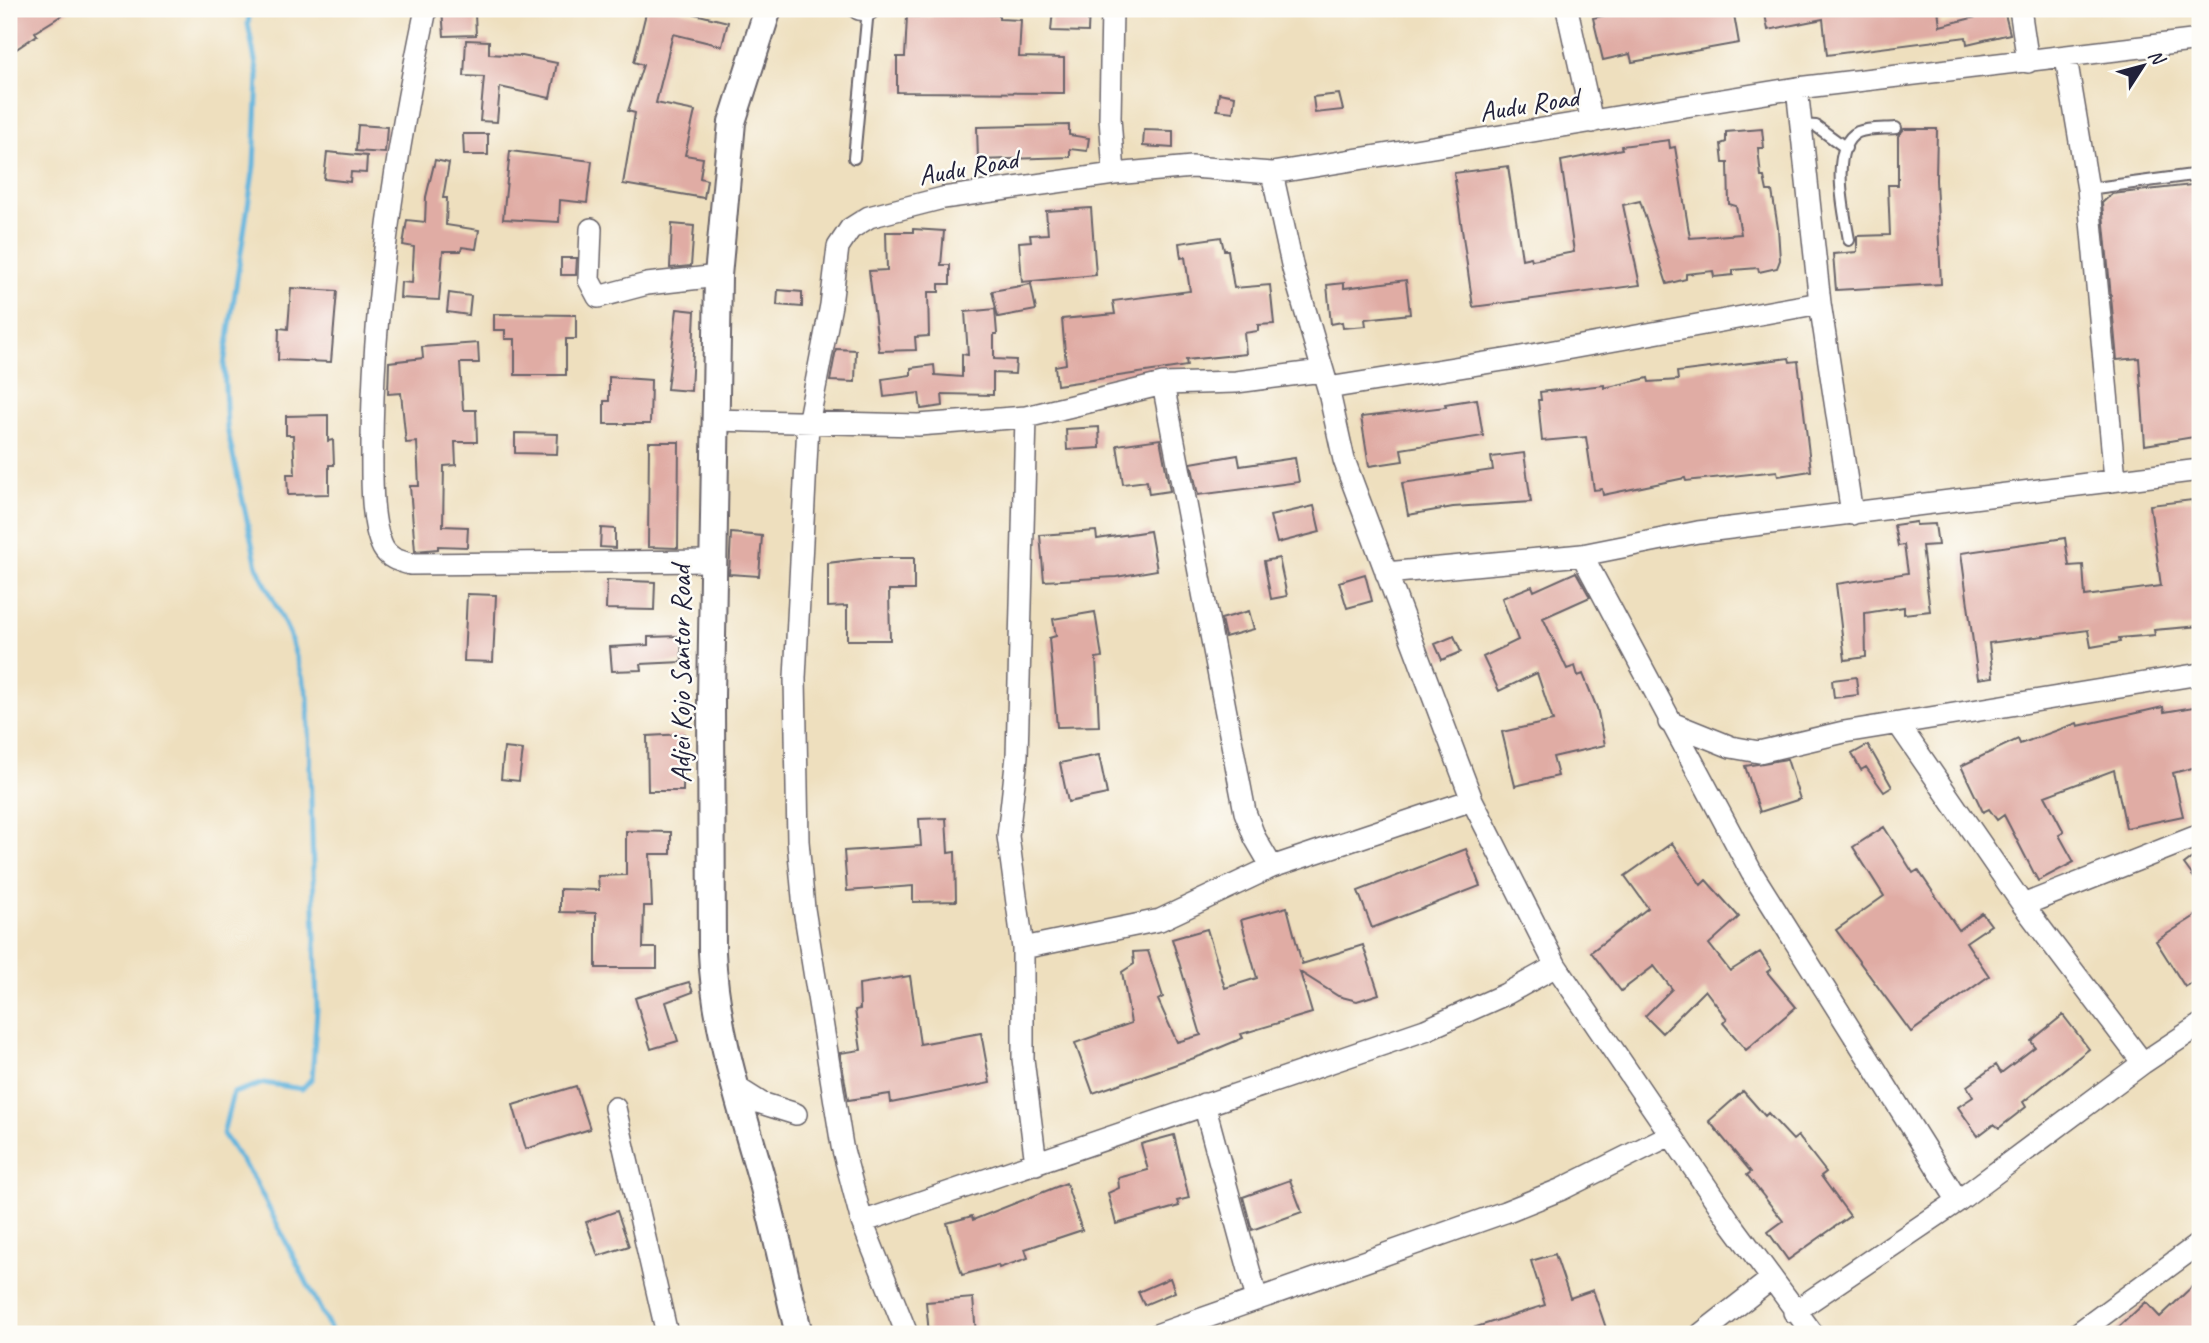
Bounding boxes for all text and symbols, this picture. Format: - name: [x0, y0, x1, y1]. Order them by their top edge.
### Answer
- north arrow: [2108, 32, 2178, 102]
- text: N: [2143, 45, 2171, 71]
- street label: Audu Road: [1477, 78, 1585, 129]
- street label: Audu Road: [916, 140, 1024, 193]
- street label: Adjei Kojo Santor Road: [663, 561, 698, 783]

